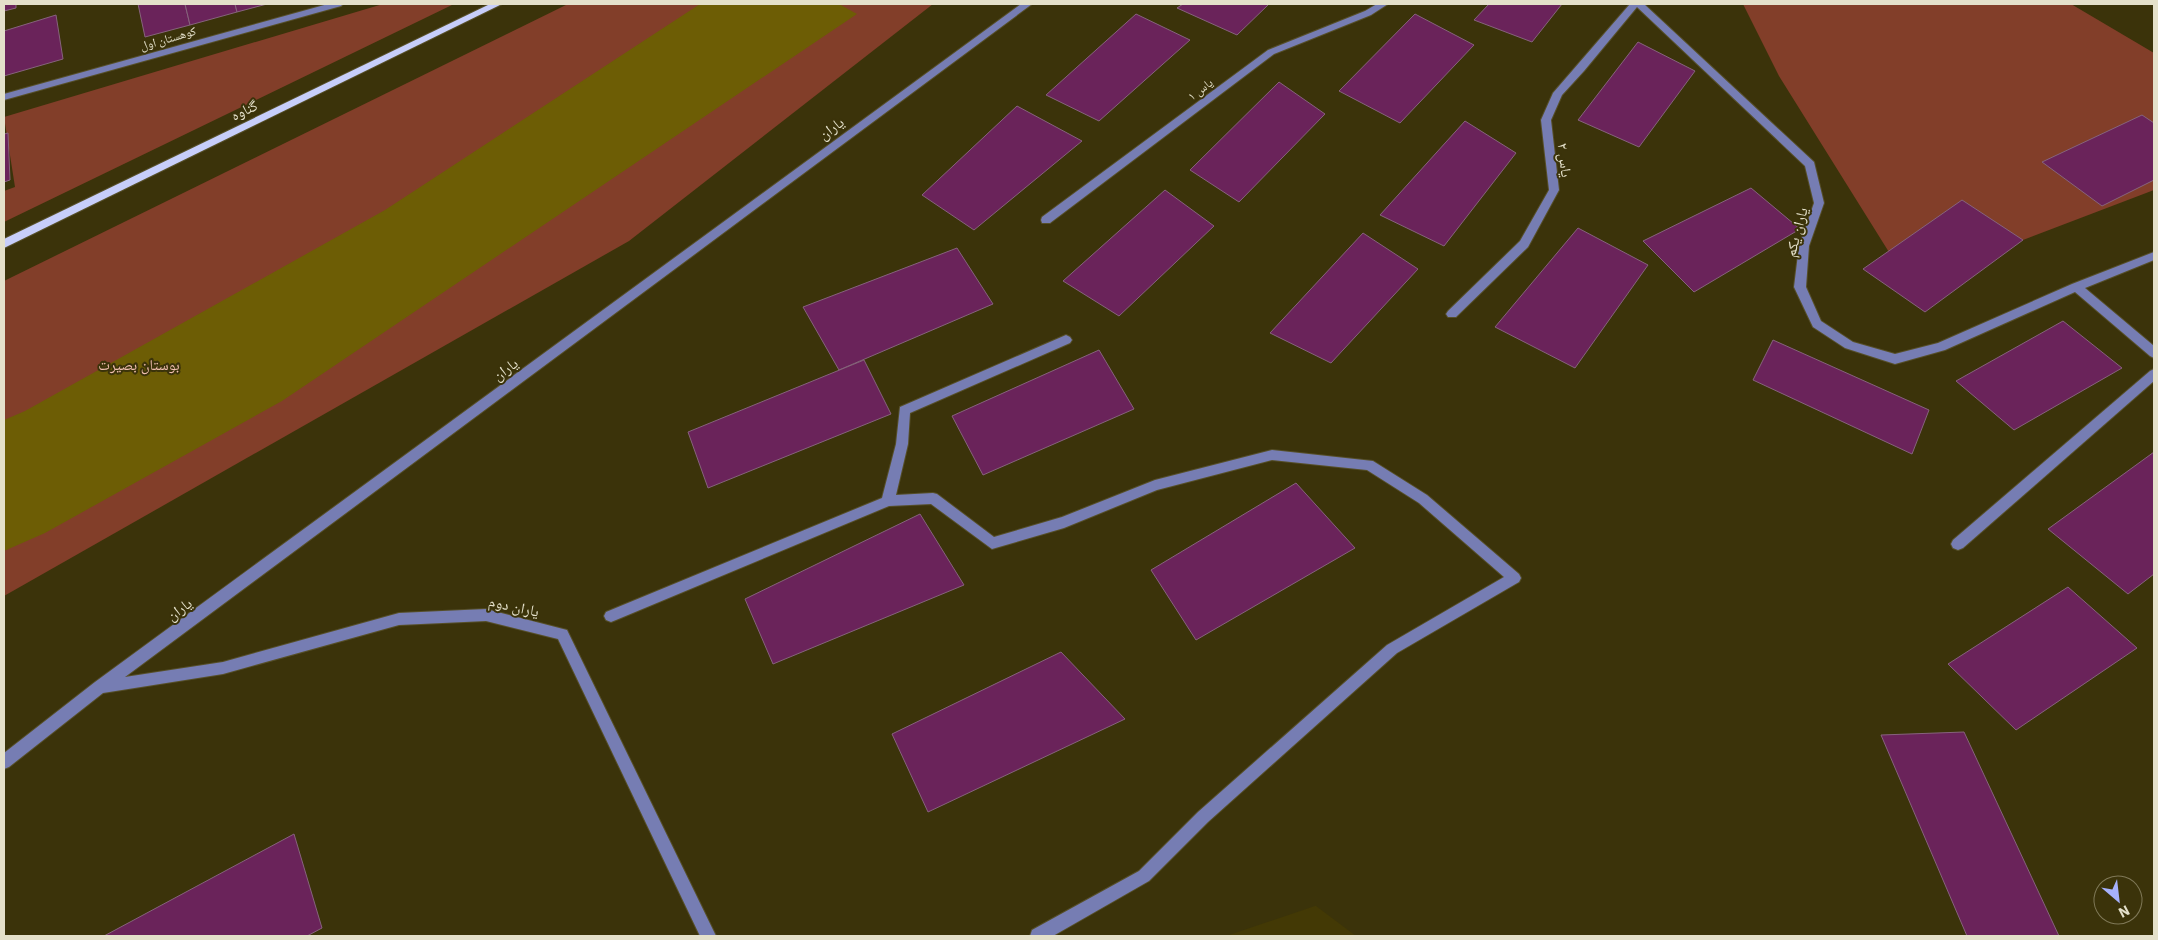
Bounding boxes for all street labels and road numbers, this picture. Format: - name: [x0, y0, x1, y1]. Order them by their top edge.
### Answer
- street label: کوهستان اول: [138, 23, 198, 53]
- street label: یاس ۱: [1184, 75, 1216, 103]
- street label: گناوه: [227, 95, 261, 125]
- street label: یاران: [814, 112, 848, 144]
- street label: یاس ۲: [1552, 142, 1577, 179]
- street label: یاران یکم: [1780, 205, 1813, 259]
- street label: یاران: [488, 353, 522, 385]
- street label: یاران دوم: [487, 591, 541, 622]
- street label: یاران: [162, 593, 196, 625]

